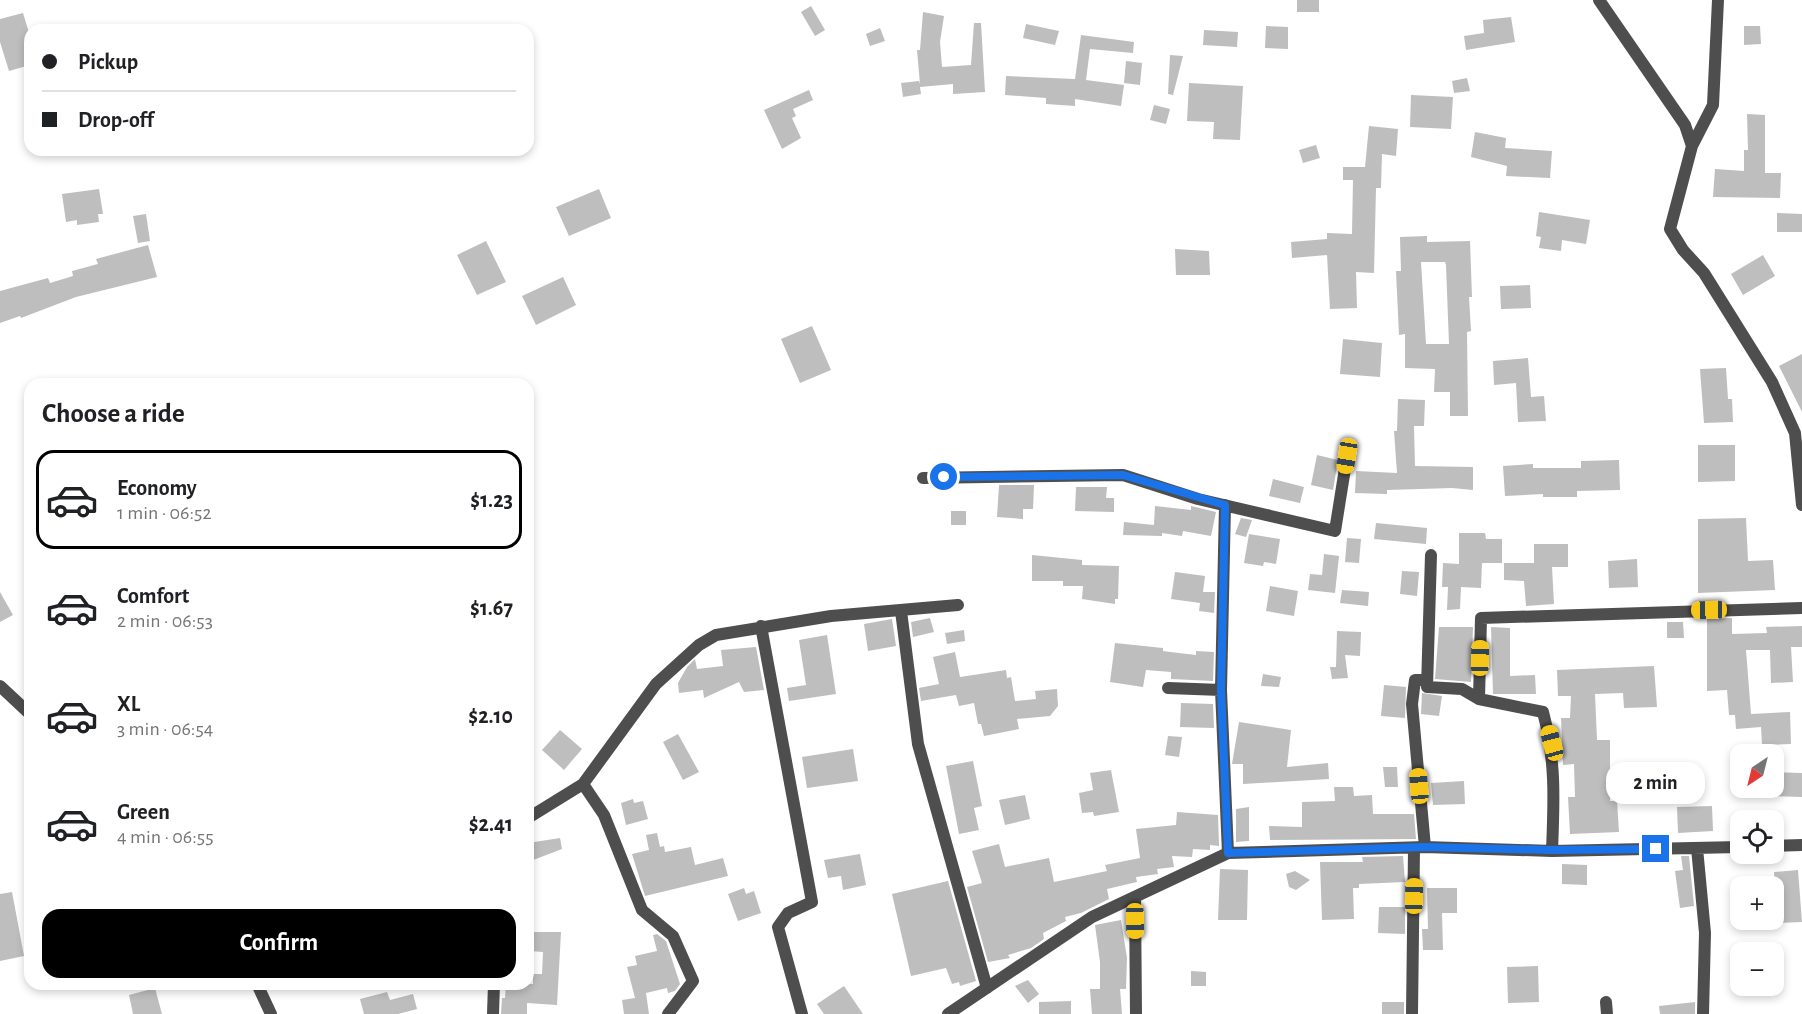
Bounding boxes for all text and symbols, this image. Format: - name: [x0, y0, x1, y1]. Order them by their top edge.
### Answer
- text: Pickup: [78, 51, 138, 73]
- text: Drop-off: [78, 109, 154, 131]
- text: Choose a ride: [42, 400, 185, 427]
- car: [1335, 437, 1359, 475]
- route start: [930, 463, 957, 490]
- icon: car: [45, 473, 99, 527]
- text: Economy: [117, 477, 197, 499]
- text: $1.23: [470, 489, 513, 511]
- text: 1 min · 06:52: [117, 503, 212, 523]
- icon: car: [45, 581, 99, 635]
- text: Comfort: [117, 585, 189, 607]
- text: $1.67: [470, 597, 513, 619]
- car: [1691, 601, 1727, 619]
- text: 2 min · 06:53: [117, 611, 213, 631]
- car: [1471, 640, 1489, 676]
- icon: car: [45, 689, 99, 743]
- text: XL: [117, 693, 140, 715]
- text: $2.10: [468, 705, 513, 727]
- text: 3 min · 06:54: [117, 719, 213, 739]
- car: [1539, 723, 1565, 763]
- north arrow: [1730, 744, 1784, 798]
- map controls: [1730, 744, 1784, 996]
- callout: 2 min: [1606, 762, 1706, 804]
- car: [1408, 767, 1430, 805]
- text: 2 min: [1633, 773, 1678, 793]
- icon: car: [45, 797, 99, 851]
- text: Green: [117, 801, 170, 823]
- button: locate: [1730, 810, 1784, 864]
- text: $2.41: [469, 813, 513, 835]
- text: 4 min · 06:55: [117, 827, 214, 847]
- route end: [1642, 835, 1669, 862]
- button: +: [1730, 876, 1784, 930]
- car: [1405, 878, 1423, 914]
- car: [1126, 903, 1144, 939]
- button: Confirm: [42, 909, 516, 978]
- button: −: [1730, 942, 1784, 996]

